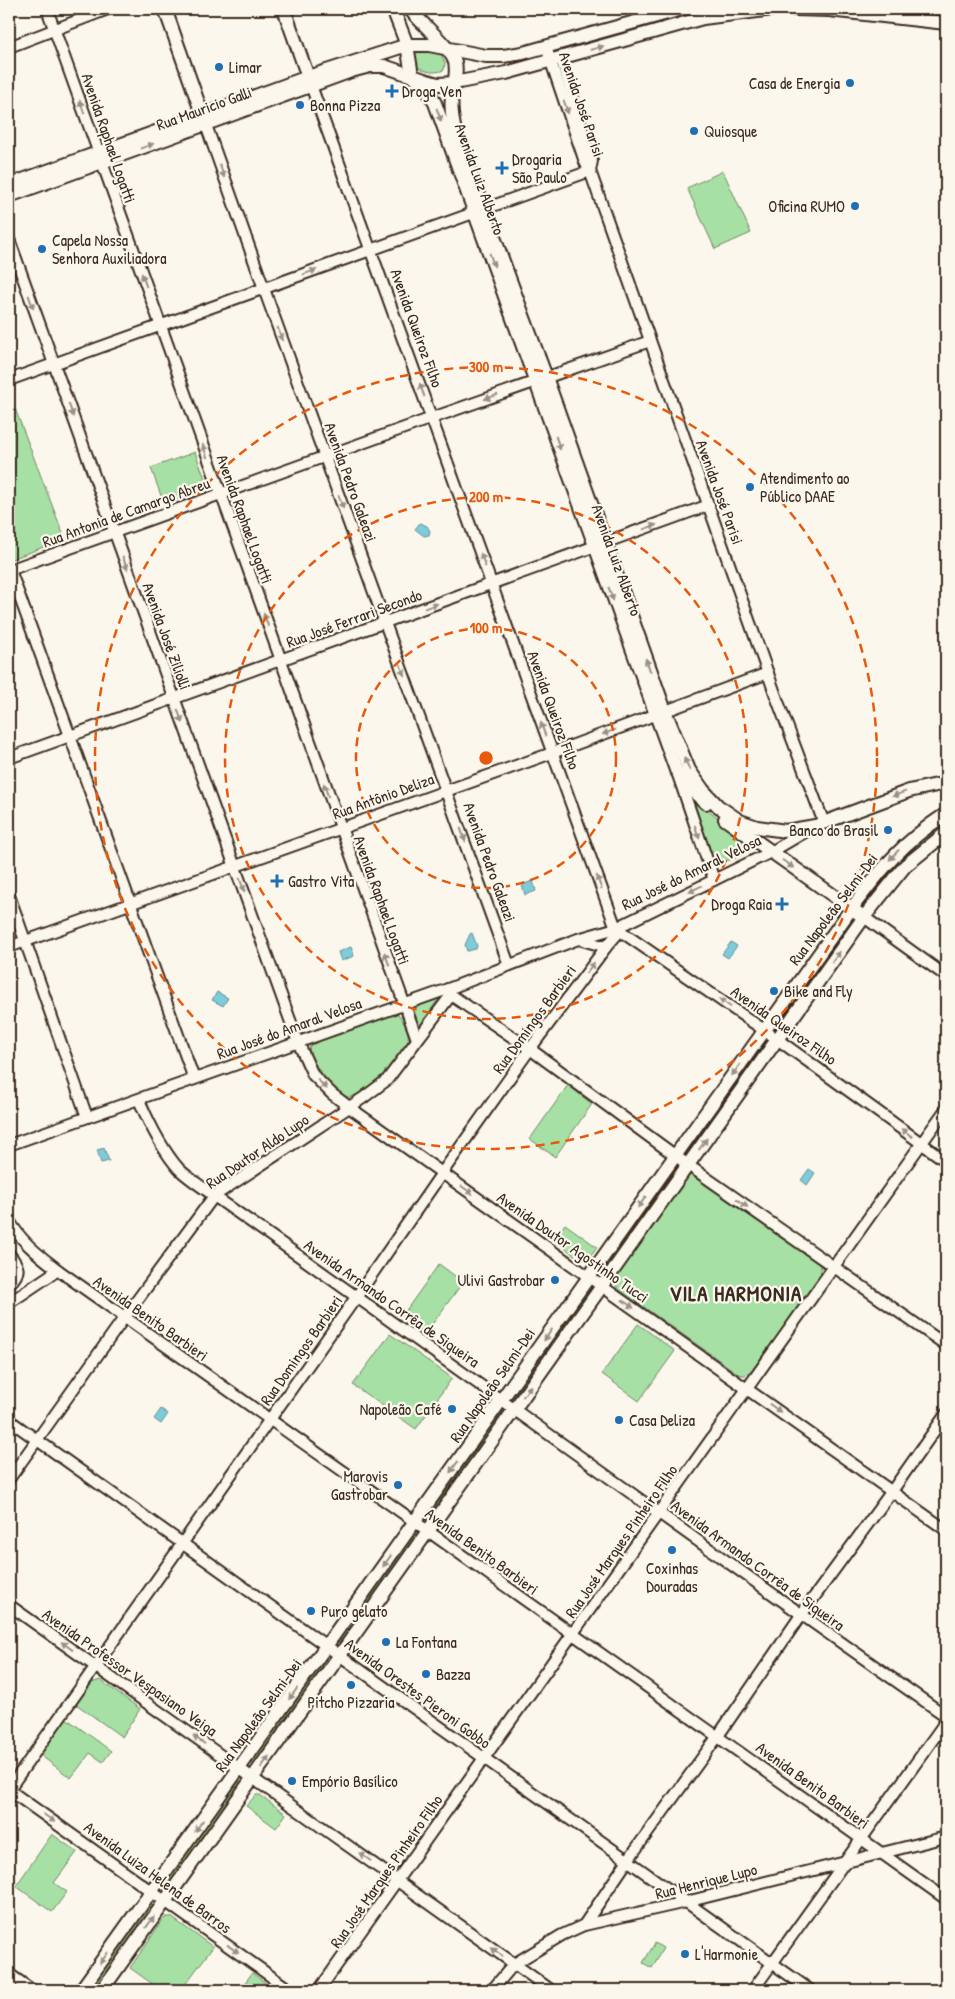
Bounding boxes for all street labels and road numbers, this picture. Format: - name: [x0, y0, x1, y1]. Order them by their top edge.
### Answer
- street label: Avenida José Parisi: [554, 49, 610, 159]
- street label: Avenida Raphael Logatti: [77, 70, 141, 206]
- street label: Rua Mauricio Galli: [153, 81, 255, 135]
- street label: Avenida Luiz Alberto: [450, 120, 511, 238]
- street label: Avenida Queiroz Filho: [385, 266, 449, 391]
- street label: Avenida Pedro Galeazi: [319, 419, 383, 545]
- street label: Avenida José Parisi: [691, 437, 749, 547]
- street label: Avenida Raphael Logatti: [211, 452, 279, 586]
- street label: Rua Antonia de Camargo Abreu: [39, 471, 213, 553]
- street label: Avenida Luiz Alberto: [587, 501, 648, 619]
- street label: Avenida José Ziliolli: [137, 579, 197, 693]
- street label: Rua José Ferrari Secondo: [283, 583, 425, 653]
- street label: Avenida Queiroz Filho: [522, 648, 586, 773]
- street label: Rua Antônio Deliza: [329, 767, 437, 825]
- street label: Avenida Pedro Galeazi: [458, 799, 522, 925]
- street label: Rua José do Amaral Velosa: [618, 829, 764, 915]
- street label: Avenida Raphael Logatti: [348, 833, 416, 967]
- street label: Rua Napoleão Selmi-Dei: [784, 848, 882, 970]
- street label: Rua Domingos Barbieri: [487, 960, 581, 1078]
- street label: Avenida Queiroz Filho: [727, 980, 842, 1070]
- street label: Rua José do Amaral Velosa: [214, 992, 364, 1064]
- street label: Rua Doutor Aldo Lupo: [201, 1108, 313, 1194]
- street label: Avenida Doutor Agostinho Tucci: [493, 1186, 653, 1308]
- street label: Avenida Armando Corrêa de Siqueira: [300, 1234, 484, 1372]
- street label: Avenida Benito Barbieri: [89, 1270, 213, 1366]
- street label: Rua Domingos Barbieri: [255, 1291, 347, 1409]
- street label: Rua Napoleão Selmi-Dei: [444, 1323, 540, 1447]
- street label: Rua José Marques Pinheiro Filho: [560, 1459, 683, 1622]
- street label: Avenida Armando Corrêa de Siqueira: [667, 1495, 849, 1635]
- street label: Avenida Benito Barbieri: [421, 1502, 543, 1600]
- street label: Avenida Professor Vespasiano Veiga: [38, 1603, 222, 1741]
- street label: Avenida Orestes Pieroni Gobbo: [341, 1633, 496, 1754]
- street label: Rua Napoleão Selmi-Dei: [209, 1654, 307, 1776]
- street label: Avenida Benito Barbieri: [752, 1736, 874, 1834]
- street label: Rua José Marques Pinheiro Filho: [325, 1789, 448, 1952]
- street label: Avenida Luiza Helena de Barros: [80, 1816, 236, 1938]
- street label: Rua Henrique Lupo: [653, 1858, 760, 1904]

